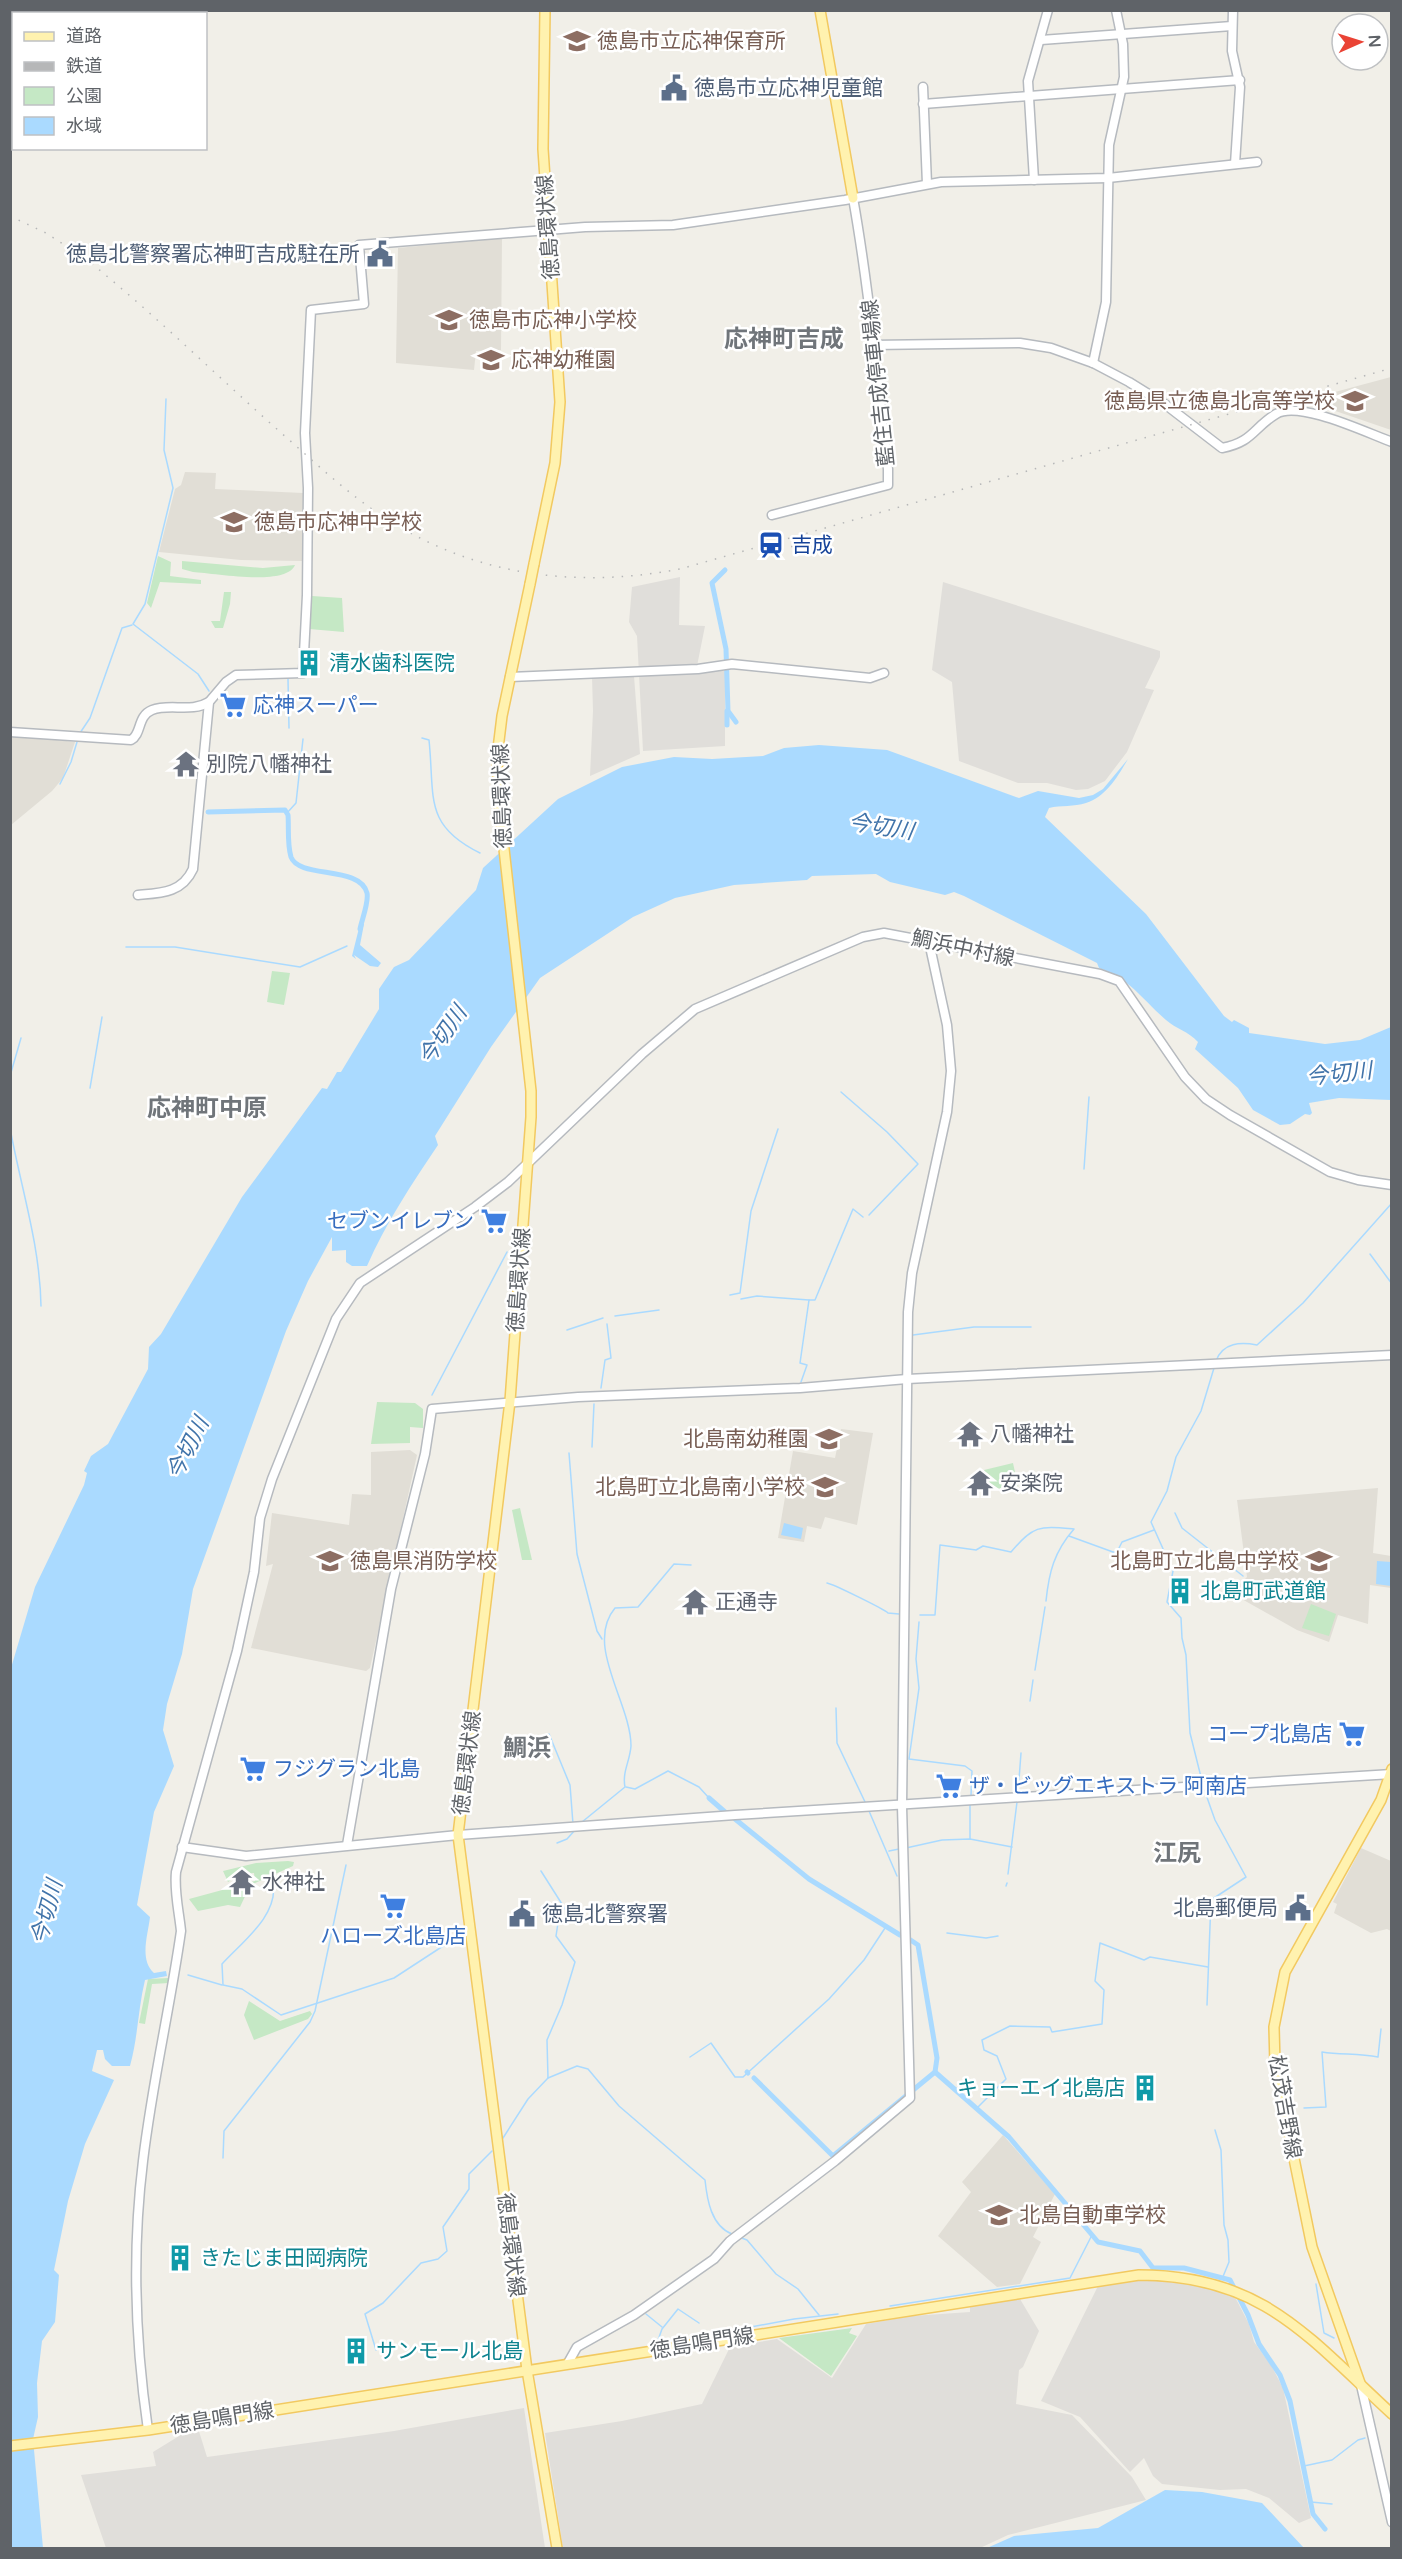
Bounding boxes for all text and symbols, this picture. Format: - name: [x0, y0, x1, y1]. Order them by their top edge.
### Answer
- legend: [12, 12, 207, 150]
- north arrow: [1330, 12, 1390, 72]
- text: 道路: [66, 25, 102, 47]
- school or university icon: 徳島市立応神保育所: [562, 26, 592, 56]
- place label: 徳島市立応神保育所: [597, 29, 786, 54]
- text: N: [1364, 34, 1384, 48]
- text: 鉄道: [66, 55, 102, 77]
- public building icon: 徳島市立応神児童館: [659, 73, 689, 103]
- place label: 徳島市立応神児童館: [694, 76, 883, 101]
- text: 公園: [66, 85, 102, 107]
- text: 水域: [66, 115, 102, 137]
- street label: 徳島環状線: [532, 174, 565, 280]
- public building icon: 徳島北警察署応神町吉成駐在所: [365, 239, 395, 269]
- place label: 徳島北警察署応神町吉成駐在所: [66, 242, 360, 267]
- street label: 藍住吉成停車場線: [857, 298, 900, 468]
- school or university icon: 徳島市応神小学校: [434, 305, 464, 335]
- place label: 徳島市応神小学校: [469, 308, 637, 333]
- district label: 応神町吉成: [724, 325, 844, 354]
- school or university icon: 応神幼稚園: [476, 345, 506, 375]
- place label: 応神幼稚園: [511, 348, 616, 373]
- school or university icon: 徳島県立徳島北高等学校: [1340, 386, 1370, 416]
- place label: 徳島県立徳島北高等学校: [1104, 389, 1335, 414]
- school or university icon: 徳島市応神中学校: [219, 507, 249, 537]
- place label: 徳島市応神中学校: [254, 510, 422, 535]
- station icon: 吉成: [756, 530, 786, 560]
- place label: 吉成: [791, 533, 833, 558]
- building icon: 清水歯科医院: [294, 648, 324, 678]
- place label: 清水歯科医院: [329, 651, 455, 676]
- supermarket icon: 応神スーパー: [218, 690, 248, 720]
- place label: 応神スーパー: [253, 693, 379, 718]
- street label: 徳島環状線: [488, 743, 517, 849]
- temple icon: 別院八幡神社: [171, 749, 201, 779]
- place label: 別院八幡神社: [206, 752, 332, 777]
- water label: 今切川: [846, 809, 917, 845]
- street label: 鯛浜中村線: [909, 925, 1017, 972]
- water label: 今切川: [413, 999, 474, 1070]
- water label: 今切川: [1305, 1057, 1375, 1090]
- district label: 応神町中原: [147, 1094, 267, 1123]
- supermarket icon: セブンイレブン: [479, 1206, 509, 1236]
- place label: セブンイレブン: [327, 1209, 474, 1234]
- street label: 徳島環状線: [503, 1227, 536, 1333]
- water label: 今切川: [161, 1411, 215, 1484]
- temple icon: 八幡神社: [955, 1419, 985, 1449]
- place label: 八幡神社: [990, 1422, 1074, 1447]
- school or university icon: 北島南幼稚園: [814, 1424, 844, 1454]
- place label: 北島南幼稚園: [683, 1427, 809, 1452]
- temple icon: 安楽院: [965, 1468, 995, 1498]
- place label: 安楽院: [1000, 1471, 1063, 1496]
- school or university icon: 北島町立北島南小学校: [810, 1472, 840, 1502]
- place label: 北島町立北島南小学校: [595, 1475, 805, 1500]
- school or university icon: 徳島県消防学校: [315, 1546, 345, 1576]
- school or university icon: 北島町立北島中学校: [1304, 1546, 1334, 1576]
- place label: 徳島県消防学校: [350, 1549, 497, 1574]
- place label: 北島町立北島中学校: [1110, 1549, 1299, 1574]
- building icon: 北島町武道館: [1165, 1576, 1195, 1606]
- place label: 北島町武道館: [1200, 1579, 1326, 1604]
- temple icon: 正通寺: [680, 1587, 710, 1617]
- place label: 正通寺: [715, 1590, 778, 1615]
- street label: 徳島環状線: [449, 1709, 486, 1817]
- supermarket icon: コープ北島店: [1337, 1719, 1367, 1749]
- place label: コープ北島店: [1207, 1722, 1332, 1747]
- district label: 鯛浜: [503, 1734, 551, 1763]
- supermarket icon: フジグラン北島: [238, 1754, 268, 1784]
- place label: フジグラン北島: [273, 1757, 420, 1782]
- supermarket icon: ザ・ビッグエキストラ 阿南店: [934, 1771, 964, 1801]
- place label: ザ・ビッグエキストラ 阿南店: [969, 1774, 1247, 1799]
- district label: 江尻: [1153, 1839, 1201, 1868]
- temple icon: 水神社: [227, 1867, 257, 1897]
- place label: 水神社: [262, 1870, 325, 1895]
- water label: 今切川: [26, 1875, 69, 1948]
- supermarket icon: ハローズ北島店: [378, 1891, 408, 1921]
- public building icon: 北島郵便局: [1283, 1893, 1313, 1923]
- place label: 北島郵便局: [1173, 1896, 1278, 1921]
- public building icon: 徳島北警察署: [507, 1899, 537, 1929]
- place label: 徳島北警察署: [542, 1902, 668, 1927]
- place label: ハローズ北島店: [320, 1924, 466, 1949]
- street label: 松茂吉野線: [1263, 2053, 1306, 2161]
- building icon: キョーエイ北島店: [1130, 2073, 1160, 2103]
- place label: キョーエイ北島店: [957, 2076, 1125, 2101]
- street label: 徳島環状線: [492, 2191, 529, 2299]
- school or university icon: 北島自動車学校: [984, 2200, 1014, 2230]
- place label: 北島自動車学校: [1019, 2203, 1166, 2228]
- building icon: きたじま田岡病院: [165, 2243, 195, 2273]
- place label: きたじま田岡病院: [200, 2246, 368, 2271]
- street label: 徳島鳴門線: [648, 2323, 756, 2364]
- building icon: サンモール北島: [341, 2336, 371, 2366]
- place label: サンモール北島: [376, 2339, 523, 2364]
- street label: 徳島鳴門線: [168, 2398, 276, 2439]

